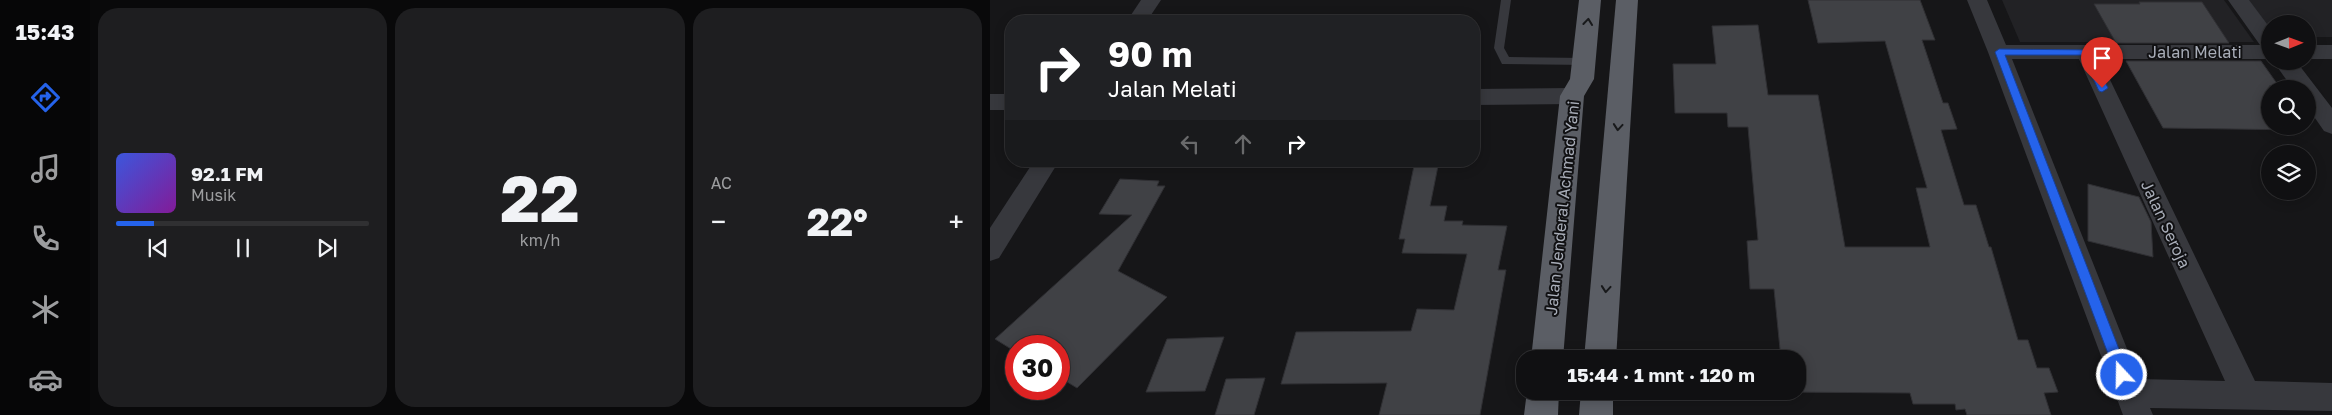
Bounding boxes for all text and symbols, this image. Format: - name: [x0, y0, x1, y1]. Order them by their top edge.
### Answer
- north arrow: [2261, 15, 2316, 70]
- map controls: [2261, 15, 2316, 200]
- text: 15:43: [16, 18, 74, 45]
- one-way arrow: [1582, 18, 1593, 26]
- text: 90 m: [1108, 33, 1192, 75]
- icon: right: [1025, 35, 1090, 100]
- pin: [2081, 37, 2123, 88]
- street label: Jalan Melati: [2148, 42, 2242, 62]
- icon: arrive: [2088, 44, 2116, 72]
- text: Jalan Melati: [1108, 75, 1237, 102]
- icon: directions: [28, 80, 63, 115]
- button: search: [2261, 80, 2316, 135]
- street label: Jalan Jenderal Achmad Yani: [1541, 100, 1583, 316]
- one-way arrow: [1613, 123, 1624, 131]
- icon: left: [1176, 130, 1204, 158]
- icon: ahead: [1229, 130, 1257, 158]
- icon: right: [1282, 130, 1310, 158]
- button: layers: [2261, 145, 2316, 200]
- icon: music: [28, 151, 63, 186]
- text: 22: [500, 158, 580, 236]
- text: 92.1 FM: [191, 162, 264, 185]
- text: AC: [711, 173, 732, 193]
- street label: Jalan Seroja: [2137, 177, 2195, 271]
- text: Musik: [191, 185, 236, 205]
- text: 22°: [807, 199, 868, 244]
- text: −: [711, 205, 726, 238]
- text: +: [949, 205, 964, 238]
- icon: phone: [28, 221, 63, 256]
- text: km/h: [520, 230, 560, 250]
- icon: previous: [144, 234, 172, 262]
- icon: pause: [229, 234, 257, 262]
- icon: next: [313, 234, 341, 262]
- one-way arrow: [1600, 285, 1611, 293]
- icon: climate: [28, 292, 63, 327]
- speed limit sign: 30: [1005, 335, 1070, 400]
- position arrow: [2095, 348, 2147, 400]
- icon: car: [28, 362, 63, 397]
- text: 15:44 · 1 mnt · 120 m: [1567, 363, 1755, 386]

